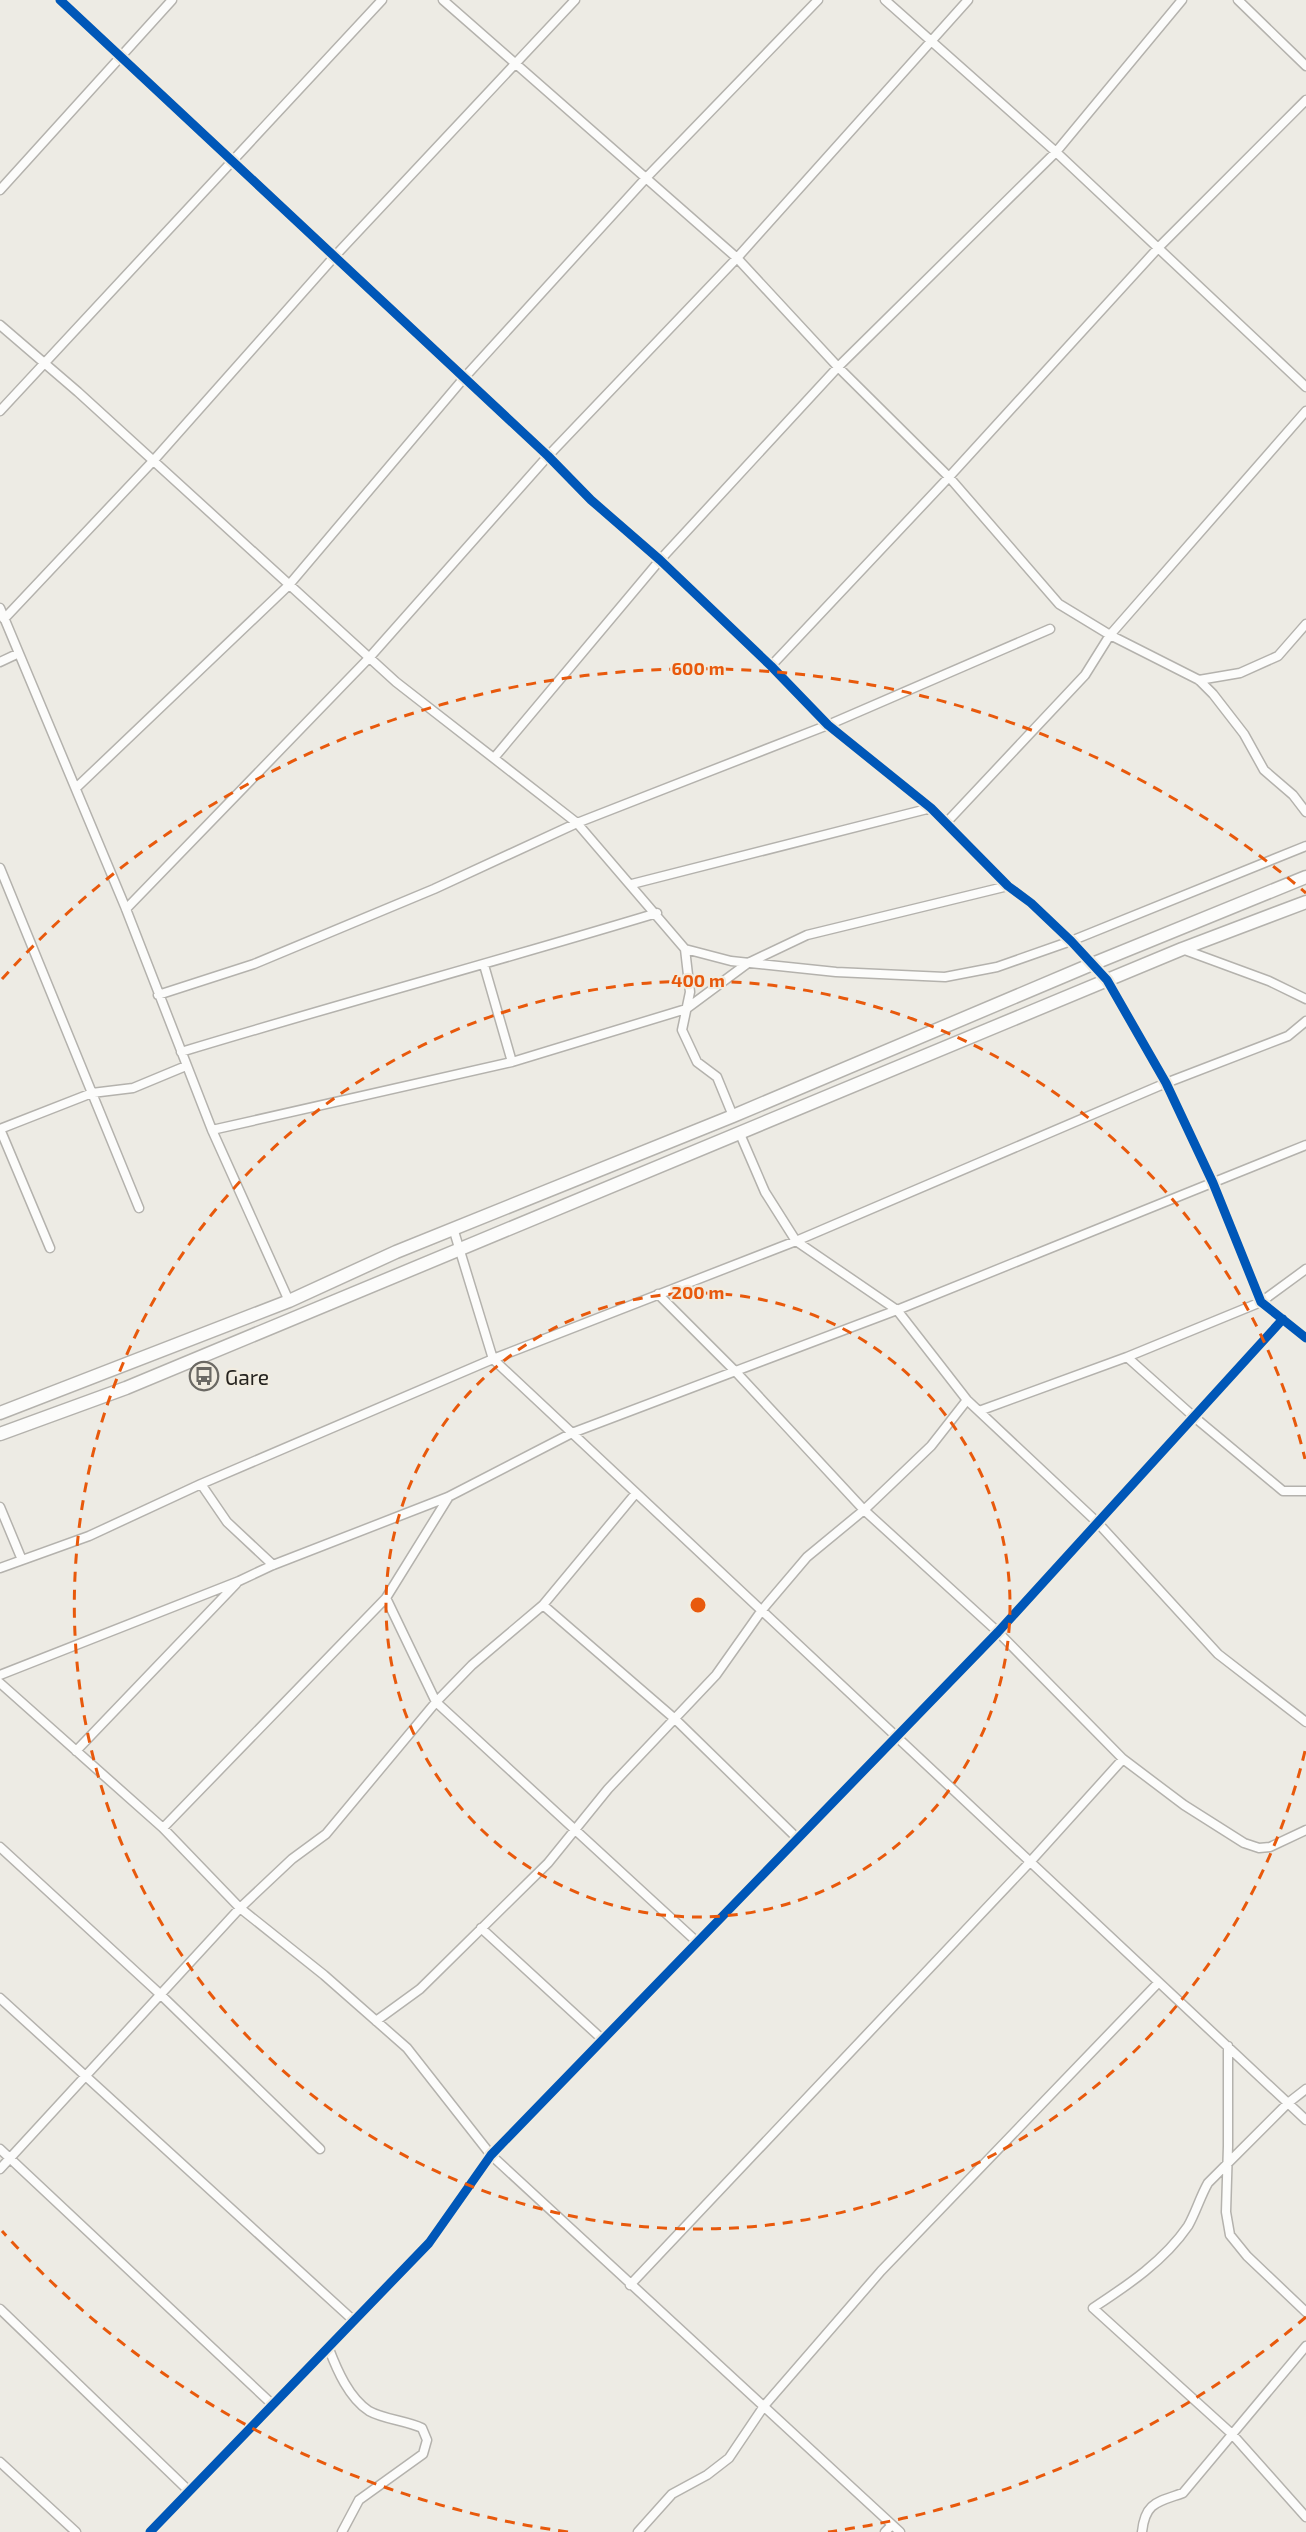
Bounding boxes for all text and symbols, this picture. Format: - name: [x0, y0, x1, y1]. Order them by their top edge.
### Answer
- text: 600 m: [671, 657, 725, 679]
- text: 400 m: [671, 969, 725, 991]
- text: 200 m: [672, 1281, 724, 1303]
- bus stop icon: Gare: [188, 1360, 220, 1392]
- place label: Gare: [225, 1364, 269, 1389]
- centre of rings: [688, 1595, 708, 1615]

